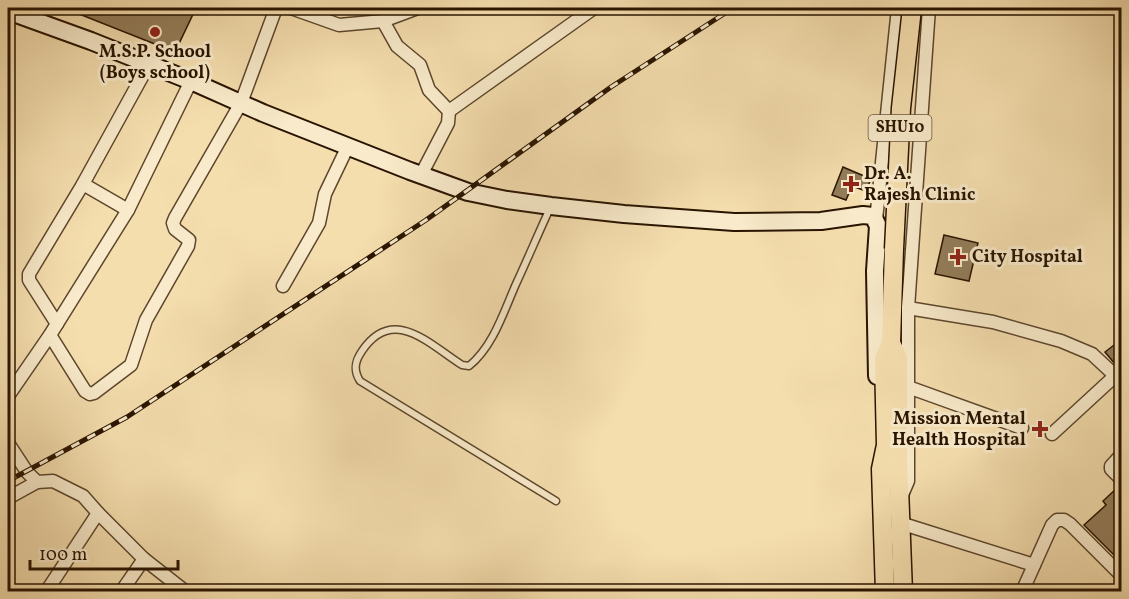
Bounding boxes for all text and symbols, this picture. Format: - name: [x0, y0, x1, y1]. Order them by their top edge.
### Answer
- marker: M.S.P. School (Boys school): [148, 25, 162, 39]
- place label: M.S.P. School (Boys school): [99, 40, 211, 86]
- road number: SHU10: [868, 115, 932, 141]
- place label: Dr. A. Rajesh Clinic: [864, 162, 975, 208]
- marker: Dr. A. Rajesh Clinic: [842, 175, 860, 193]
- place label: City Hospital: [972, 245, 1083, 270]
- marker: City Hospital: [949, 248, 967, 266]
- place label: Mission Mental Health Hospital: [892, 407, 1026, 453]
- marker: Mission Mental Health Hospital: [1031, 420, 1049, 438]
- scale bar: [30, 533, 178, 571]
- text: 100 m: [39, 543, 88, 568]

